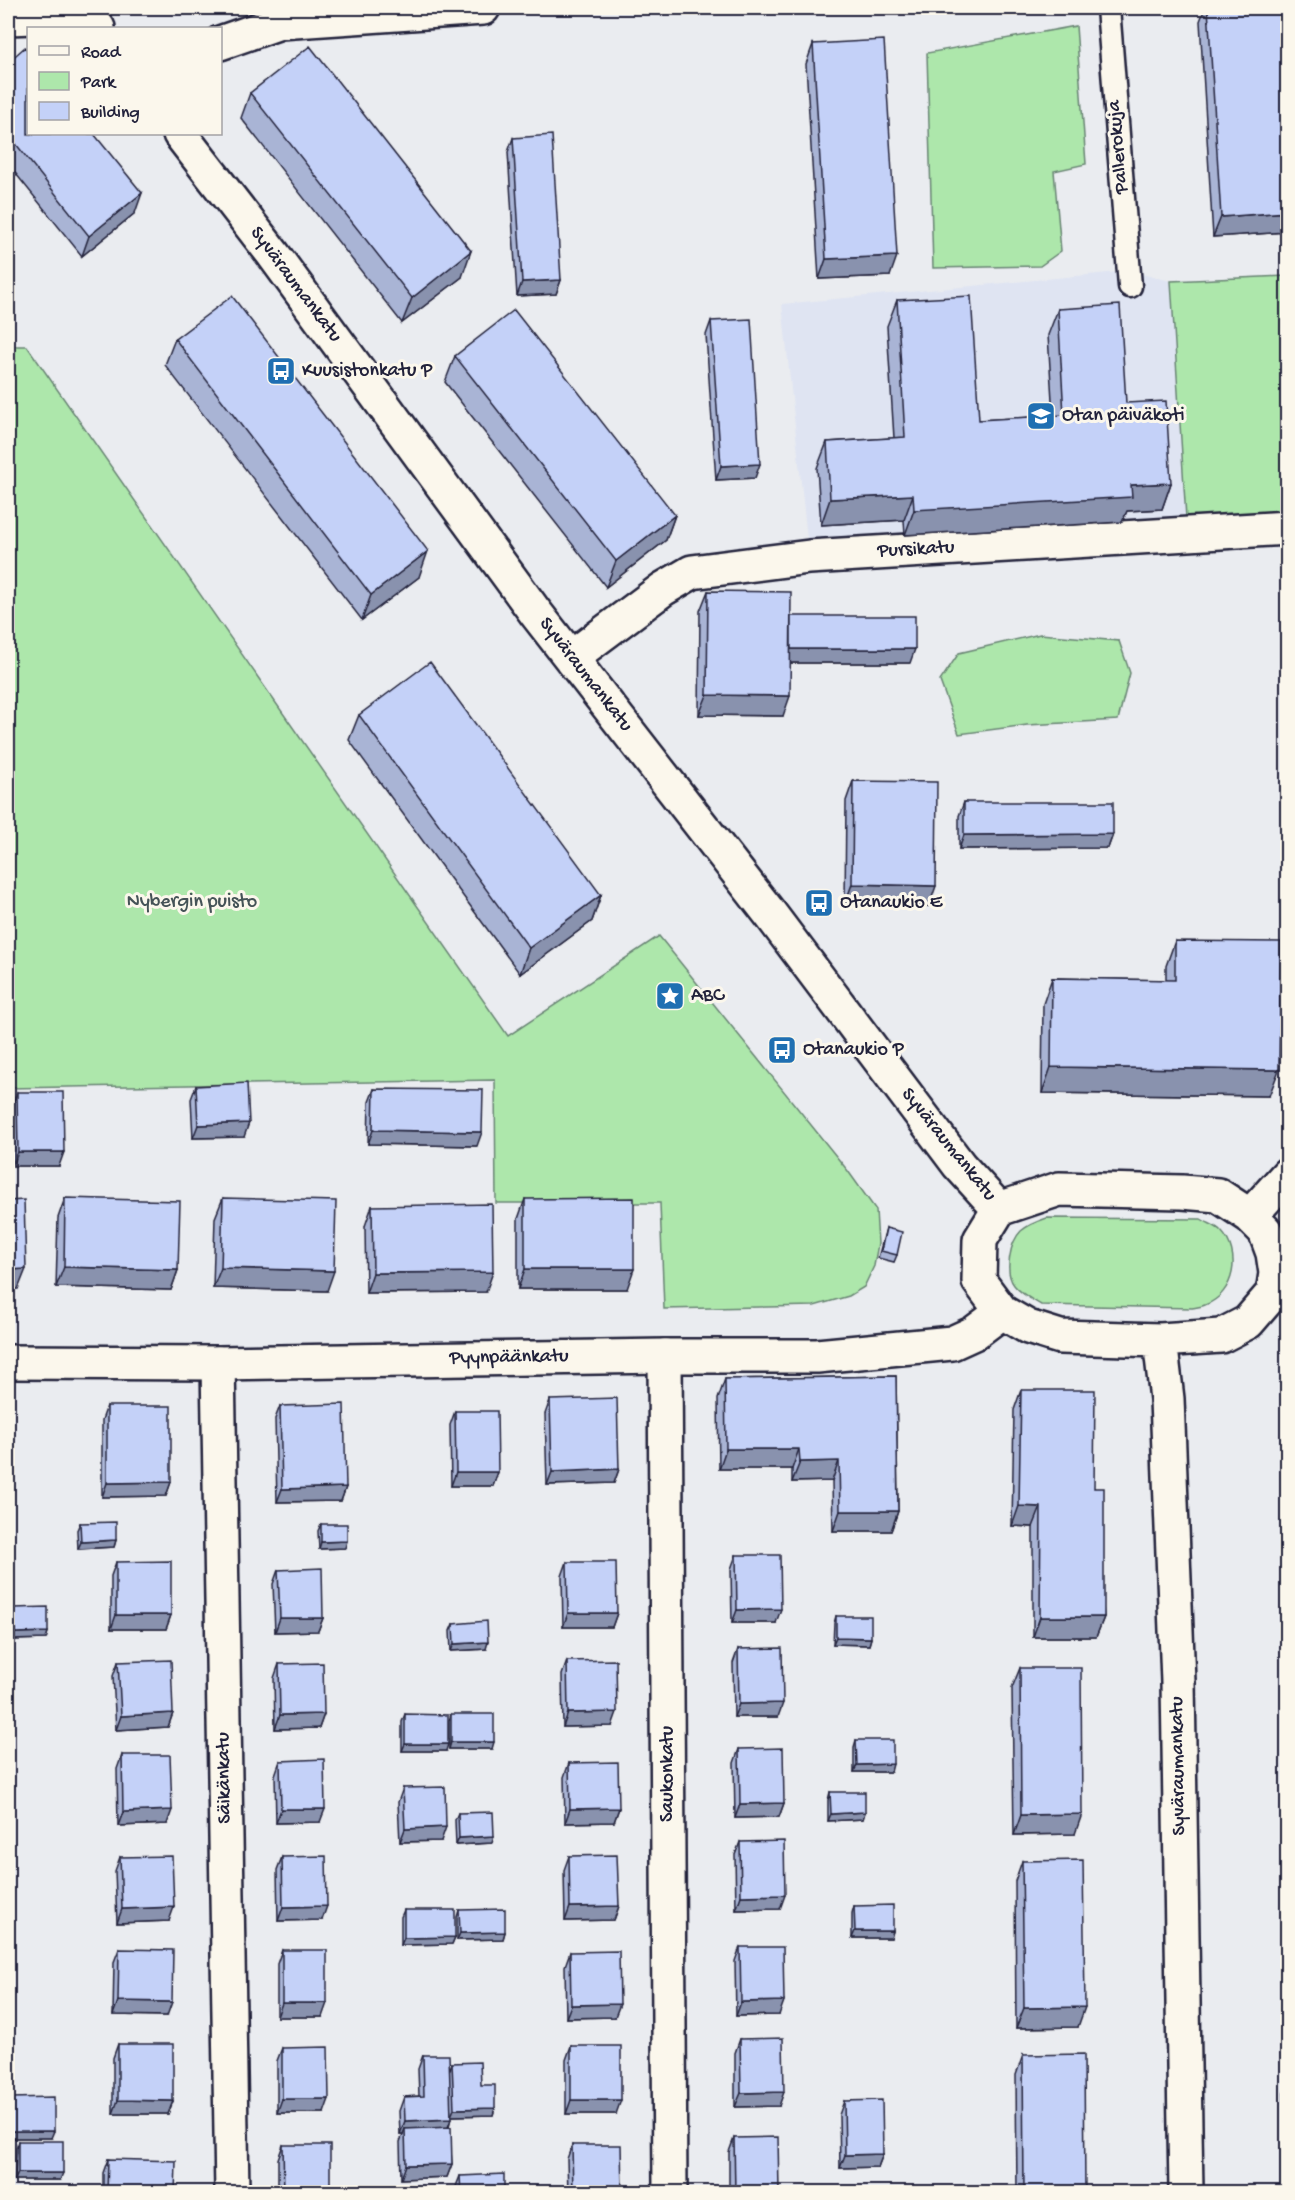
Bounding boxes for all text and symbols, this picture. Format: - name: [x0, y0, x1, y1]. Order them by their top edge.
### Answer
- legend: [27, 27, 222, 135]
- text: Road: [81, 43, 122, 64]
- text: Park: [80, 73, 117, 94]
- street label: Pallerokuja: [1103, 98, 1135, 196]
- text: Building: [80, 103, 140, 124]
- street label: Syväraumankatu: [244, 223, 346, 348]
- bus stop icon: Kuusistonkatu P: [265, 355, 297, 387]
- place label: Kuusistonkatu P: [302, 360, 433, 383]
- school or university icon: Otan päiväkoti: [1025, 400, 1057, 432]
- place label: Otan päiväkoti: [1062, 405, 1185, 428]
- street label: Pursikatu: [876, 536, 956, 564]
- street label: Syväraumankatu: [533, 613, 637, 737]
- bus stop icon: Otanaukio E: [803, 887, 835, 919]
- park label: Nybergin puisto: [127, 891, 257, 914]
- place label: Otanaukio E: [840, 892, 944, 915]
- place icon: ABC: [654, 980, 686, 1012]
- place label: ABC: [691, 985, 725, 1008]
- bus stop icon: Otanaukio P: [766, 1034, 798, 1066]
- place label: Otanaukio P: [803, 1039, 905, 1062]
- street label: Syväraumankatu: [895, 1084, 1001, 1207]
- street label: Pyynpäänkatu: [448, 1345, 569, 1371]
- street label: Syväraumankatu: [1166, 1696, 1192, 1836]
- street label: Saukonkatu: [657, 1725, 680, 1822]
- street label: Säikänkatu: [213, 1731, 237, 1824]

